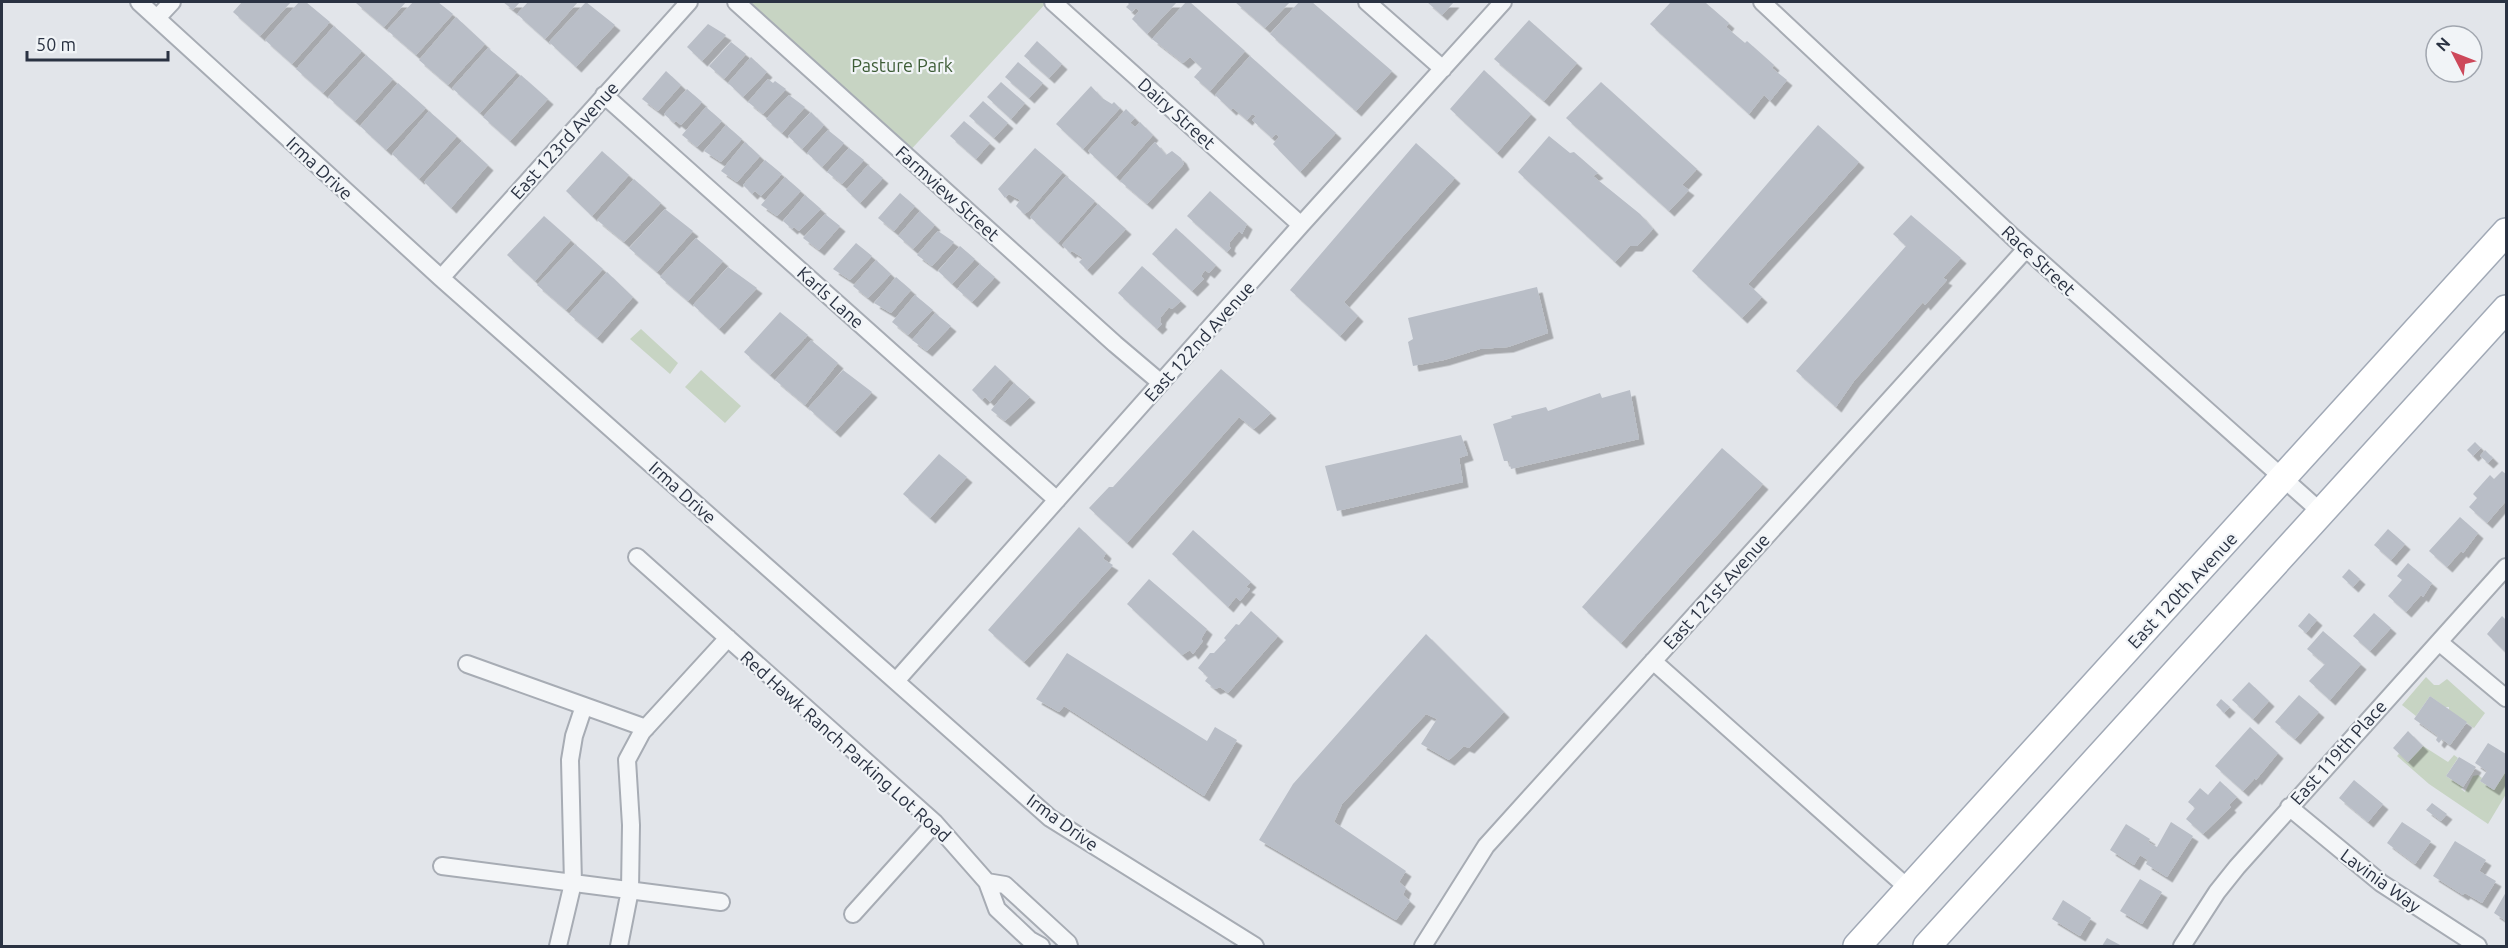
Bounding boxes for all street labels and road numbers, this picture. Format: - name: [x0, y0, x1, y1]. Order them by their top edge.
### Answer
- street label: Dairy Street: [1134, 73, 1220, 153]
- street label: East 123rd Avenue: [506, 77, 622, 203]
- street label: Irma Drive: [283, 132, 357, 204]
- street label: Farmview Street: [892, 141, 1004, 245]
- street label: Race Street: [1998, 221, 2080, 299]
- street label: Karls Lane: [794, 262, 868, 332]
- street label: East 122nd Avenue: [1140, 277, 1258, 405]
- street label: Irma Drive: [646, 457, 720, 527]
- street label: East 120th Avenue: [2123, 528, 2241, 652]
- street label: East 121st Avenue: [1659, 529, 1773, 653]
- street label: Red Hawk Ranch Parking Lot Road: [737, 646, 955, 846]
- street label: East 119th Place: [2286, 696, 2390, 808]
- street label: Irma Drive: [1024, 790, 1102, 854]
- street label: Lavinia Way: [2337, 844, 2425, 916]

